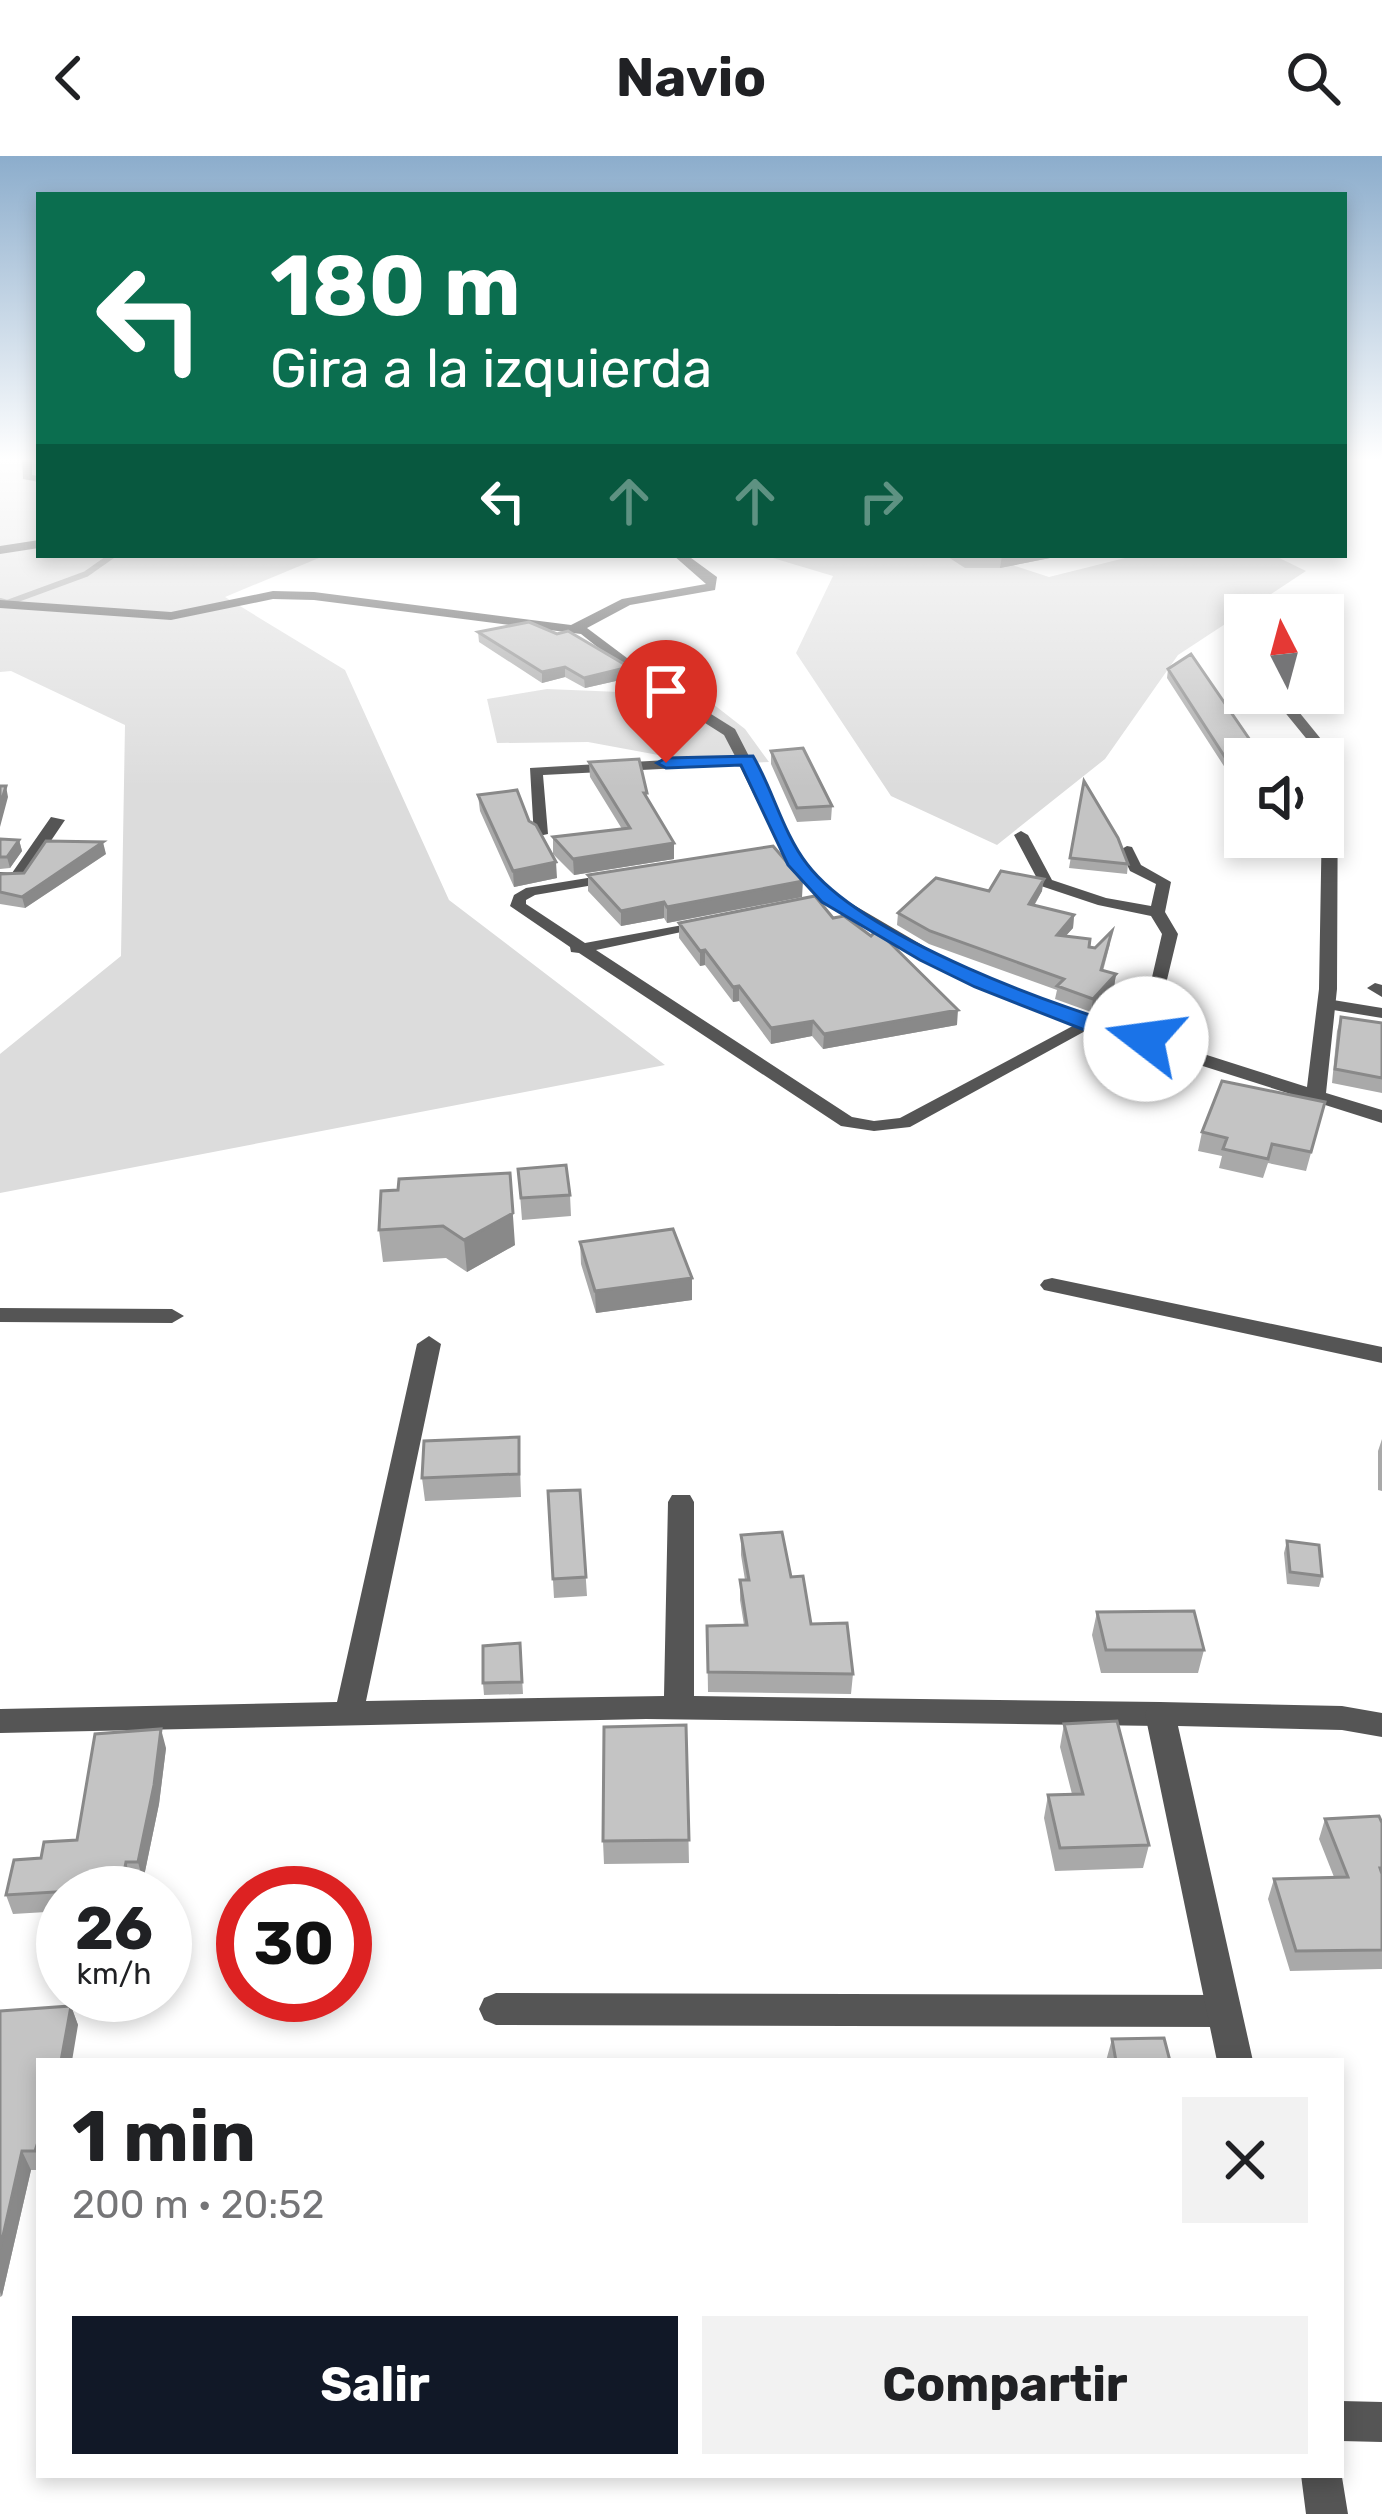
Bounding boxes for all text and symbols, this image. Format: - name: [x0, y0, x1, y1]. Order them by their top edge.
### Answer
- icon: back: [36, 45, 102, 111]
- icon: search: [1280, 45, 1346, 111]
- text: Navio: [616, 46, 766, 110]
- text: 180 m: [270, 236, 521, 336]
- icon: left: [72, 240, 228, 396]
- text: Gira a la izquierda: [270, 337, 712, 401]
- icon: left: [470, 468, 536, 534]
- icon: ahead: [596, 468, 662, 534]
- icon: ahead: [722, 468, 788, 534]
- icon: right: [848, 468, 914, 534]
- north arrow: [1224, 594, 1344, 714]
- map controls: [1224, 594, 1344, 858]
- pin: [615, 640, 717, 763]
- icon: arrive: [633, 658, 699, 724]
- button: sound: [1224, 738, 1344, 858]
- position arrow: [1083, 976, 1209, 1102]
- speed limit sign: 30: [216, 1866, 372, 2022]
- text: 26: [75, 1893, 153, 1964]
- text: km/h: [77, 1956, 151, 1992]
- text: 1 min: [72, 2094, 256, 2179]
- button: close: [1182, 2097, 1308, 2223]
- text: 200 m · 20:52: [72, 2182, 324, 2228]
- button: Salir: [72, 2316, 678, 2454]
- button: Compartir: [702, 2316, 1308, 2454]

